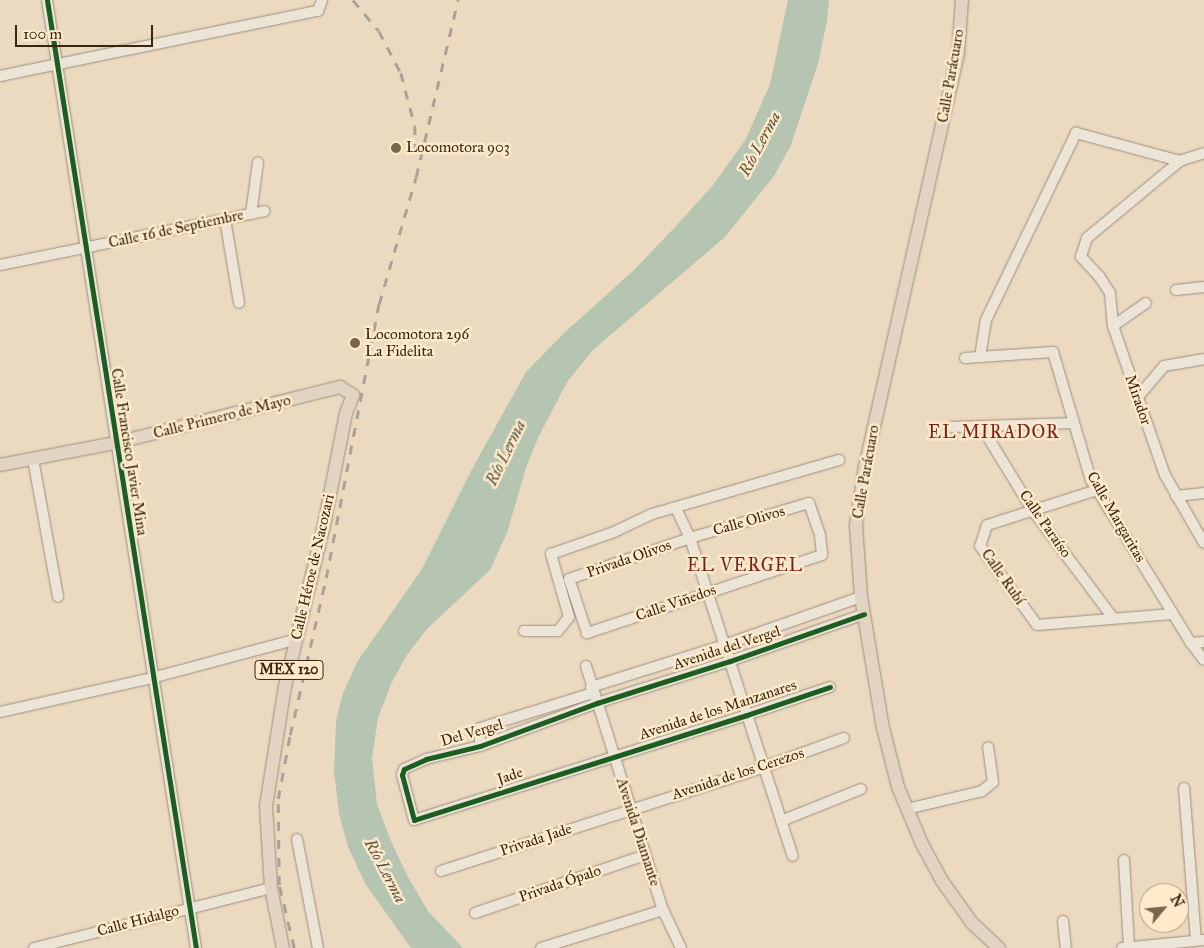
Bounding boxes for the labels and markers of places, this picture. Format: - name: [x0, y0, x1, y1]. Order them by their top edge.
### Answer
- place label: Locomotora 903: [406, 139, 510, 157]
- marker: Locomotora 903: [390, 142, 402, 154]
- place label: Locomotora 296 La Fidelita: [365, 325, 469, 360]
- marker: Locomotora 296 La Fidelita: [349, 337, 361, 349]

